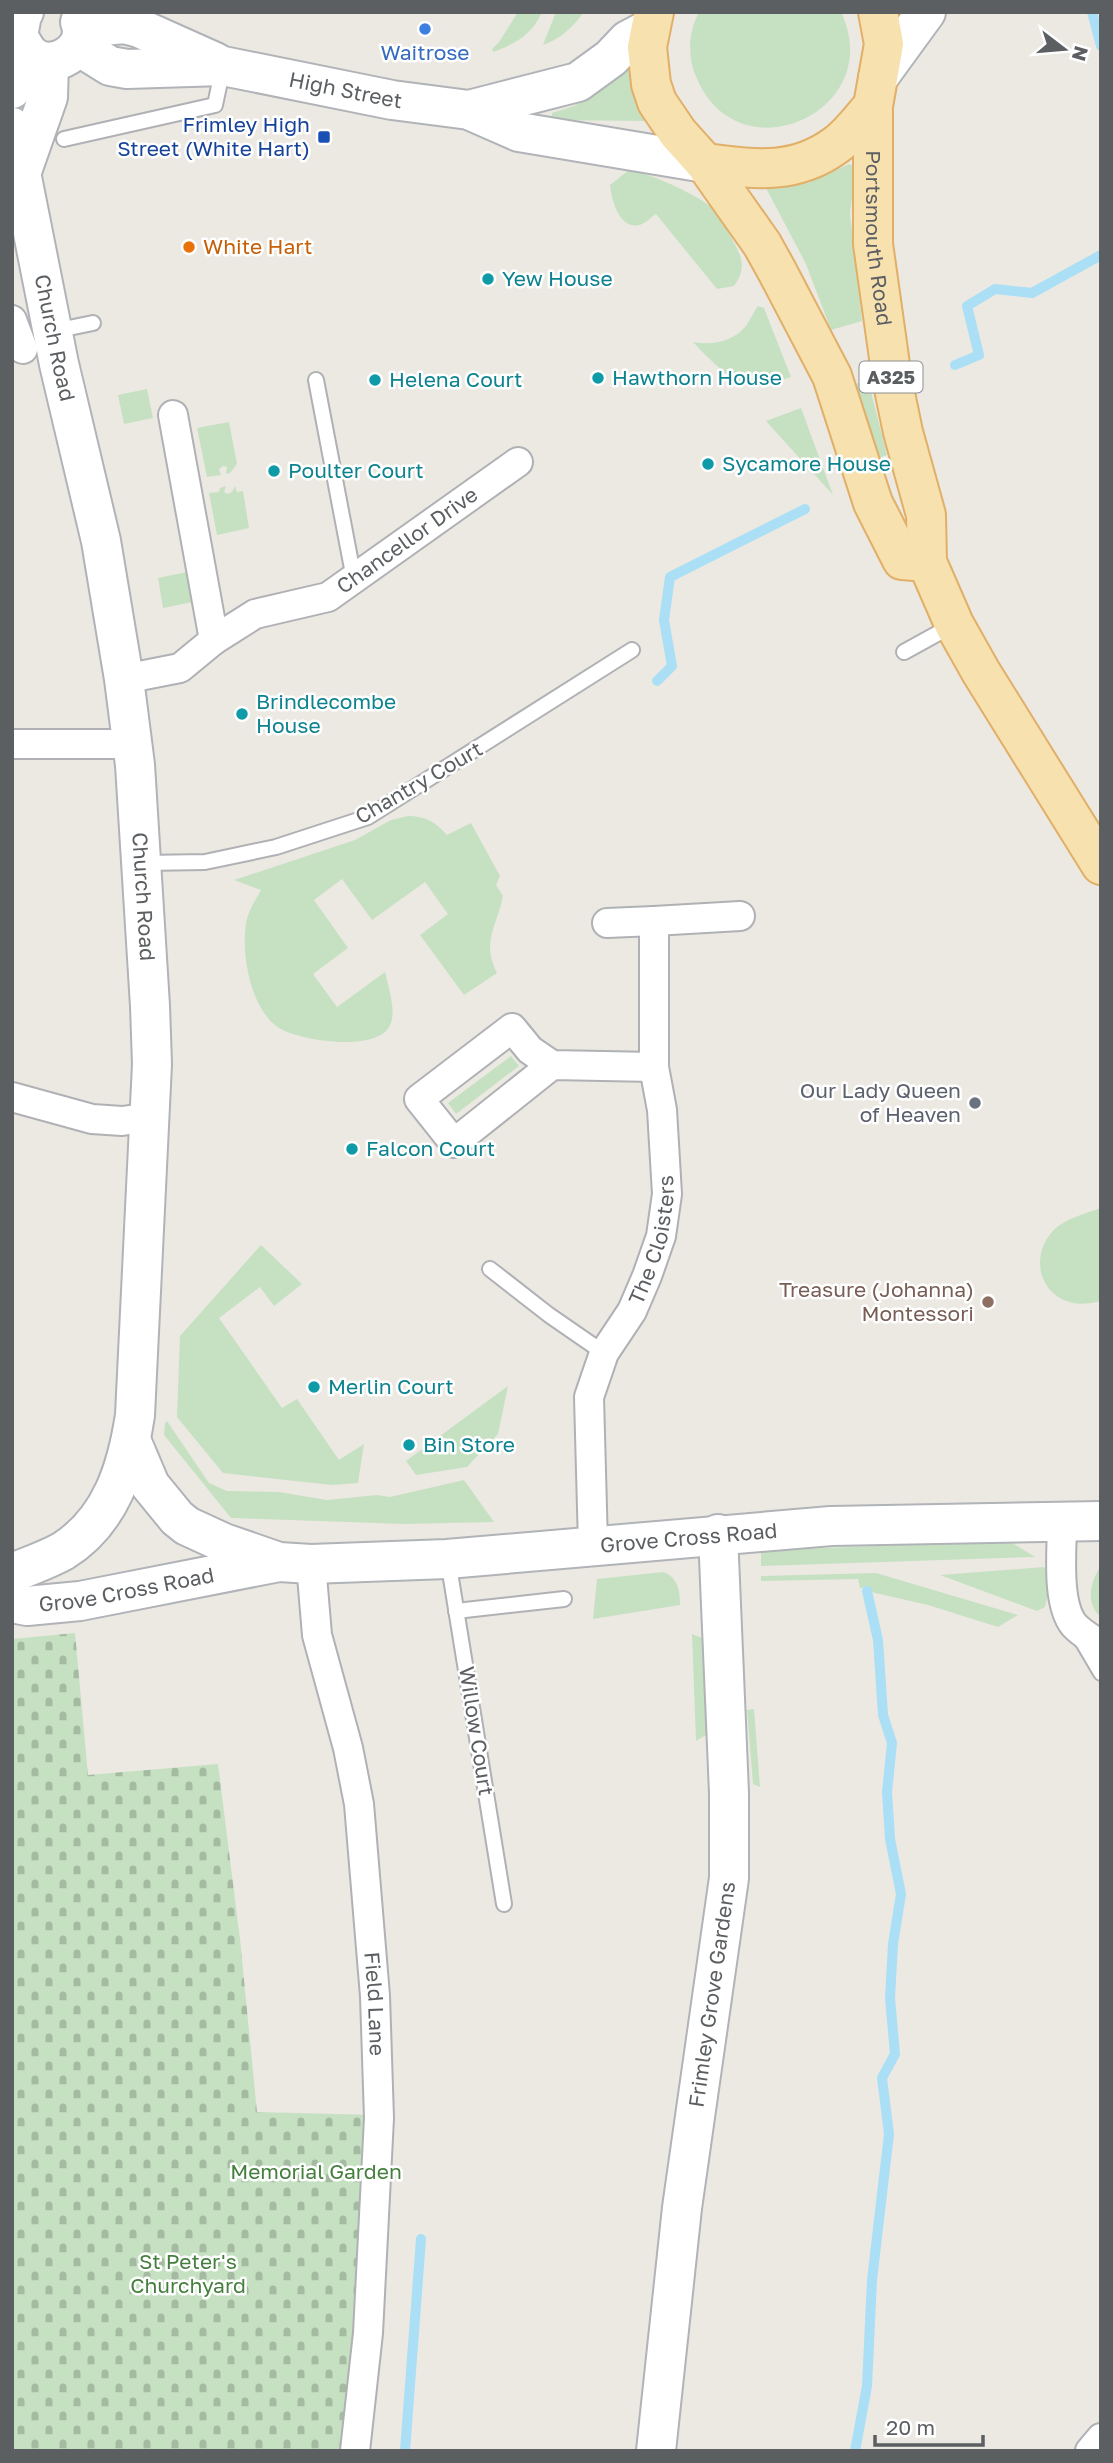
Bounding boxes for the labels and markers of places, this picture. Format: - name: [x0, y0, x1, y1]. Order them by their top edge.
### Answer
- marker: Waitrose: [417, 21, 433, 37]
- place label: Waitrose: [380, 39, 470, 65]
- place label: Frimley High Street (White Hart): [117, 111, 310, 161]
- marker: Frimley High Street (White Hart): [316, 129, 332, 145]
- place label: White Hart: [203, 233, 312, 259]
- marker: White Hart: [181, 239, 197, 255]
- place label: Yew House: [502, 265, 613, 291]
- marker: Yew House: [480, 271, 496, 287]
- place label: Hawthorn House: [612, 364, 782, 390]
- place label: Helena Court: [389, 366, 522, 392]
- marker: Hawthorn House: [590, 370, 606, 386]
- marker: Helena Court: [367, 372, 383, 388]
- place label: Sycamore House: [722, 450, 891, 476]
- marker: Sycamore House: [700, 456, 716, 472]
- place label: Poulter Court: [288, 457, 424, 483]
- marker: Poulter Court: [266, 463, 282, 479]
- place label: Brindlecombe House: [256, 688, 396, 738]
- marker: Brindlecombe House: [234, 706, 250, 722]
- place label: Our Lady Queen of Heaven: [800, 1077, 961, 1127]
- marker: Our Lady Queen of Heaven: [967, 1095, 983, 1111]
- place label: Falcon Court: [366, 1135, 495, 1161]
- marker: Falcon Court: [344, 1141, 360, 1157]
- place label: Treasure (Johanna) Montessori: [779, 1276, 974, 1326]
- marker: Treasure (Johanna) Montessori: [980, 1294, 996, 1310]
- place label: Merlin Court: [328, 1373, 454, 1399]
- marker: Merlin Court: [306, 1379, 322, 1395]
- place label: Bin Store: [423, 1431, 515, 1457]
- marker: Bin Store: [401, 1437, 417, 1453]

